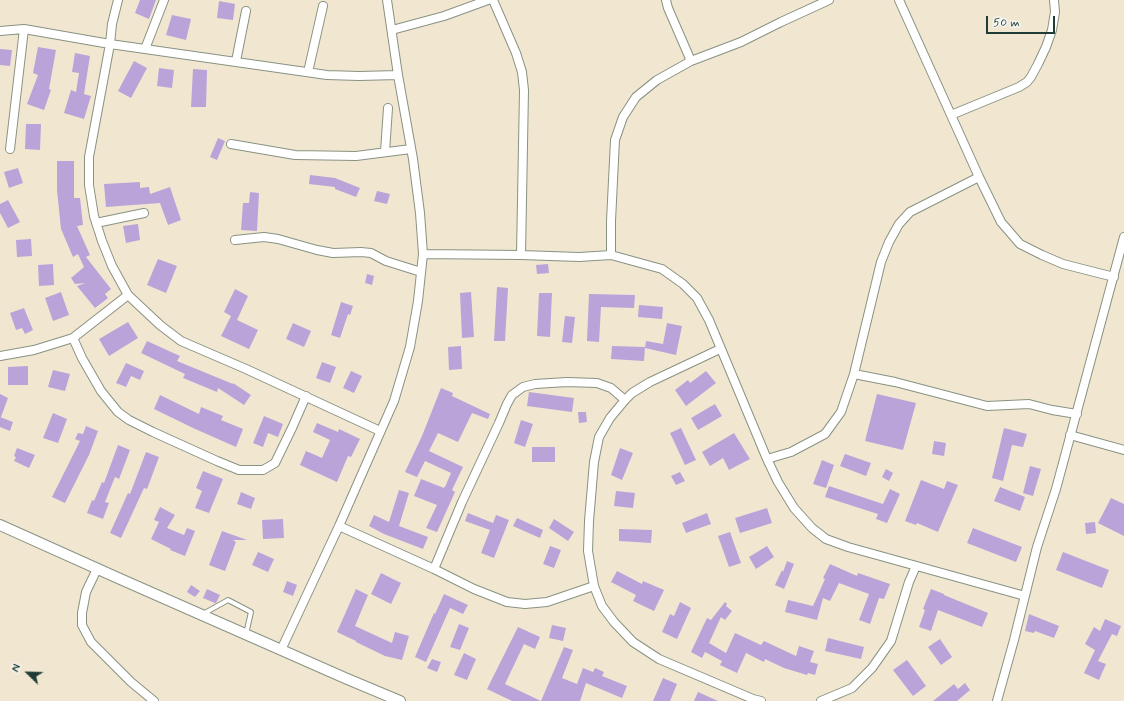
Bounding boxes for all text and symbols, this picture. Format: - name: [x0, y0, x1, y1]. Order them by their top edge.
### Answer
- scale bar: [988, 8, 1057, 34]
- text: 50 m: [993, 15, 1020, 31]
- north arrow: [8, 653, 48, 693]
- text: N: [9, 662, 25, 674]

